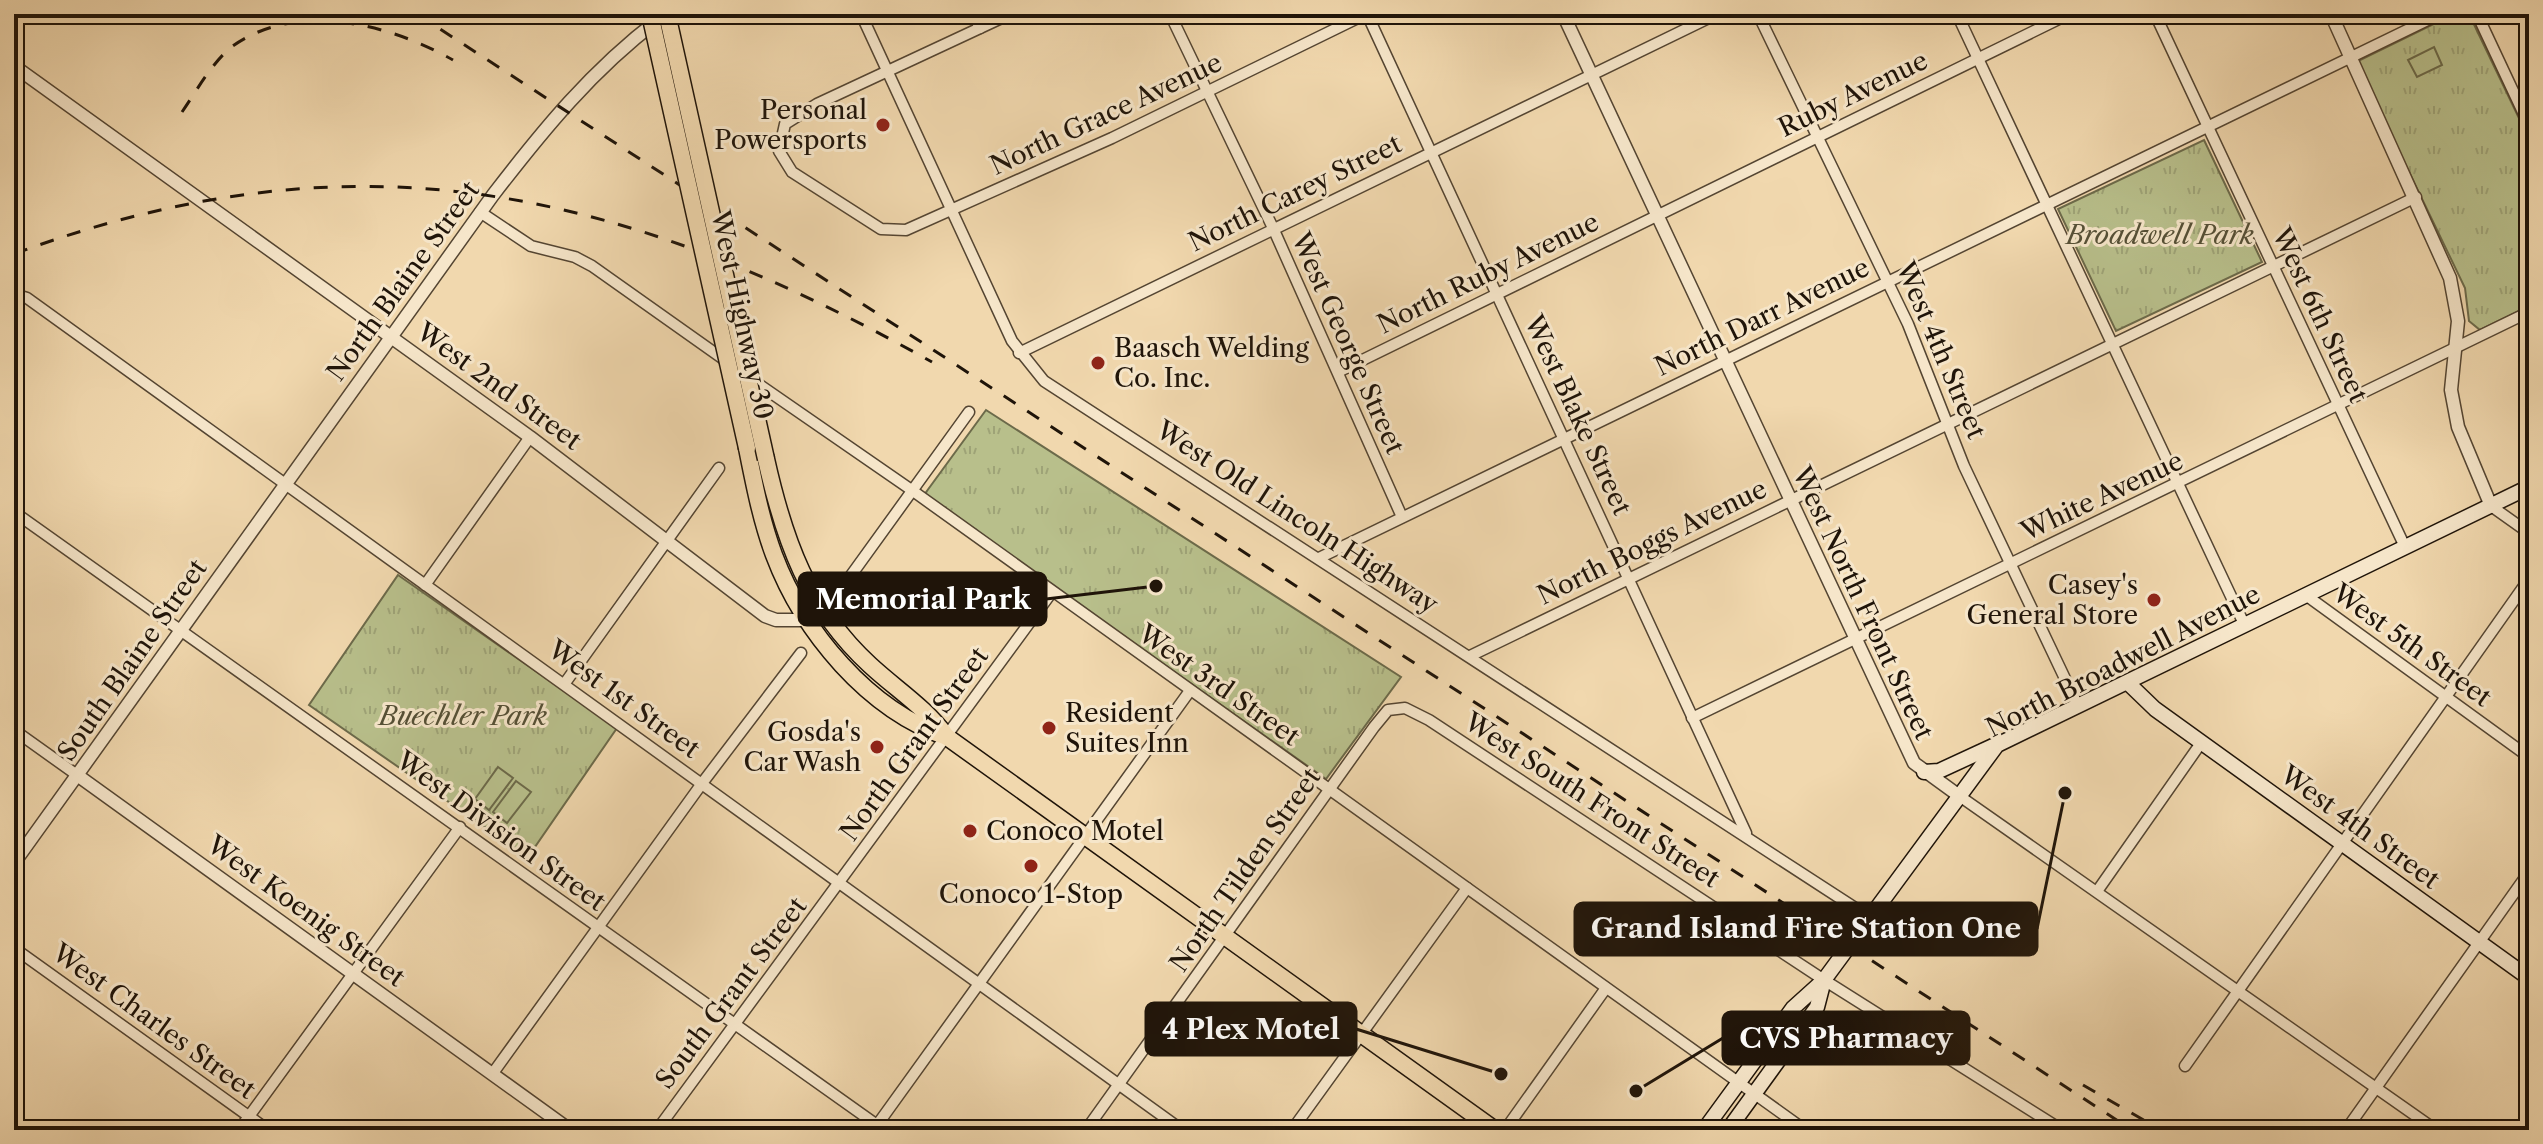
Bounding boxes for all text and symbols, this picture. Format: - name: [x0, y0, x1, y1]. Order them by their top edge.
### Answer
- street label: Ruby Avenue: [1773, 44, 1933, 144]
- street label: North Grace Avenue: [985, 46, 1227, 182]
- place label: Personal Powersports: [714, 94, 867, 156]
- marker: Personal Powersports: [874, 116, 892, 134]
- street label: North Carey Street: [1183, 127, 1407, 258]
- street label: North Blaine Street: [320, 174, 487, 387]
- street label: North Ruby Avenue: [1372, 206, 1604, 340]
- street label: West Highway 30: [704, 207, 780, 422]
- park label: Broadwell Park: [2064, 219, 2254, 251]
- street label: West 6th Street: [2265, 221, 2375, 408]
- street label: West George Street: [1284, 226, 1412, 459]
- street label: North Darr Avenue: [1650, 251, 1874, 383]
- street label: West 4th Street: [1889, 256, 1993, 444]
- street label: West Blake Street: [1517, 309, 1639, 521]
- street label: West 2nd Street: [410, 315, 588, 457]
- place label: Baasch Welding Co. Inc.: [1114, 332, 1309, 394]
- marker: Baasch Welding Co. Inc.: [1089, 354, 1107, 372]
- street label: West Old Lincoln Highway: [1149, 413, 1444, 620]
- street label: White Avenue: [2015, 444, 2188, 548]
- street label: West North Front Street: [1785, 460, 1941, 745]
- street label: North Boggs Avenue: [1532, 473, 1772, 611]
- street label: South Blaine Street: [50, 552, 214, 767]
- place label: Casey's General Store: [1967, 569, 2138, 631]
- callout: Memorial Park: [799, 573, 1046, 625]
- street label: West 5th Street: [2326, 576, 2498, 714]
- street label: North Broadwell Avenue: [1981, 578, 2265, 744]
- text: Memorial Park: [815, 582, 1031, 616]
- marker: Casey's General Store: [2145, 591, 2163, 609]
- street label: West 3rd Street: [1131, 617, 1306, 753]
- street label: West 1st Street: [541, 633, 707, 765]
- street label: North Grant Street: [833, 640, 995, 847]
- place label: Resident Suites Inn: [1065, 697, 1189, 759]
- park label: Buechler Park: [377, 700, 547, 732]
- street label: West South Front Street: [1458, 705, 1726, 895]
- place label: Gosda's Car Wash: [743, 716, 861, 778]
- marker: Resident Suites Inn: [1040, 719, 1058, 737]
- marker: Gosda's Car Wash: [868, 738, 886, 756]
- street label: West Division Street: [389, 744, 613, 918]
- street label: West 4th Street: [2273, 758, 2447, 896]
- street label: North Tilden Street: [1163, 761, 1328, 978]
- place label: Conoco Motel: [986, 815, 1164, 847]
- marker: Conoco Motel: [961, 822, 979, 840]
- street label: West Koenig Street: [200, 828, 412, 994]
- marker: Conoco 1-Stop: [1022, 857, 1040, 875]
- place label: Conoco 1-Stop: [939, 878, 1123, 910]
- street label: South Grant Street: [649, 890, 814, 1095]
- callout: Grand Island Fire Station One: [1575, 903, 2037, 955]
- text: Grand Island Fire Station One: [1591, 911, 2021, 945]
- street label: West Charles Street: [45, 936, 262, 1106]
- callout: 4 Plex Motel: [1146, 1003, 1356, 1055]
- text: 4 Plex Motel: [1162, 1012, 1340, 1046]
- callout: CVS Pharmacy: [1723, 1012, 1969, 1064]
- text: CVS Pharmacy: [1739, 1021, 1954, 1055]

